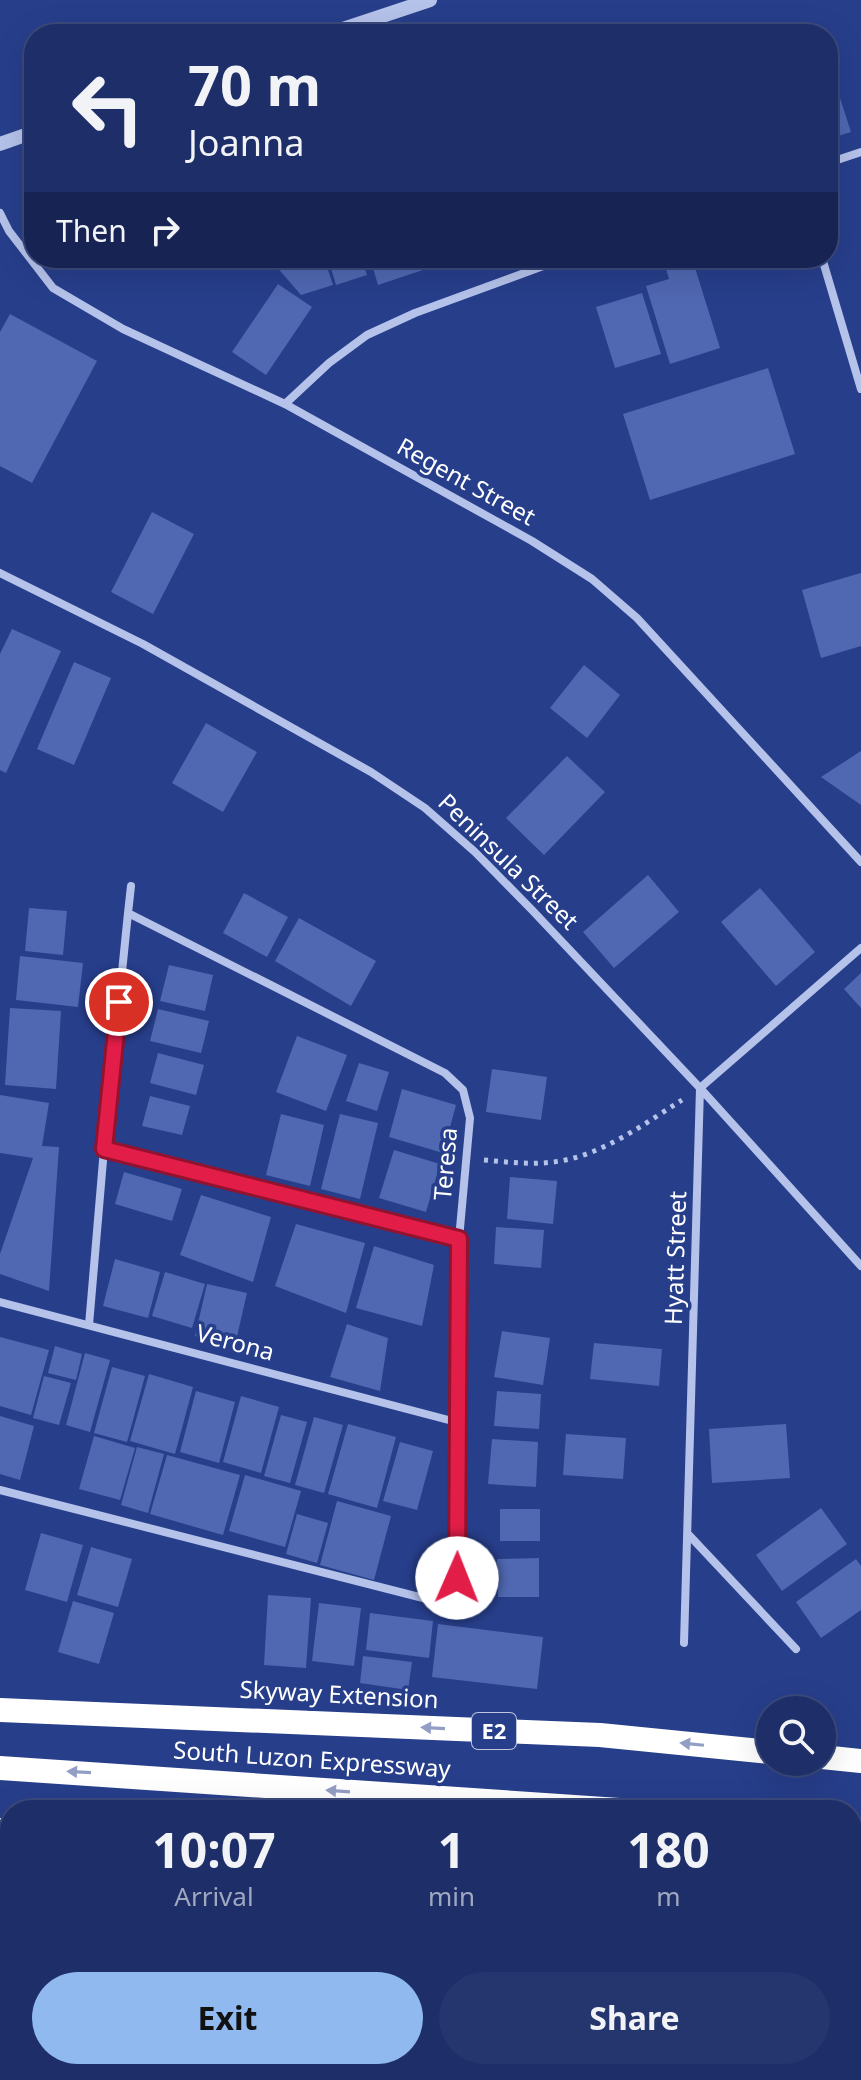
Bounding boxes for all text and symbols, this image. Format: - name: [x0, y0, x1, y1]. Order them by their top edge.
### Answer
- text: 70 m: [188, 46, 321, 122]
- icon: left: [56, 56, 160, 160]
- text: Joanna: [188, 118, 305, 167]
- icon: right: [143, 208, 187, 252]
- text: Then: [56, 210, 127, 251]
- street label: Regent Street: [392, 429, 542, 532]
- street label: Peninsula Street: [432, 785, 587, 937]
- pin: [85, 968, 153, 1036]
- icon: arrive: [97, 980, 141, 1024]
- street label: Teresa: [425, 1126, 464, 1202]
- street label: Hyatt Street: [656, 1190, 693, 1326]
- street label: Verona: [193, 1315, 278, 1368]
- position arrow: [415, 1536, 499, 1620]
- street label: Skyway Extension: [239, 1672, 439, 1715]
- map controls: [756, 1696, 836, 1776]
- button: search: [756, 1696, 836, 1776]
- road number: E2: [472, 1713, 516, 1749]
- one-way arrow: [420, 1721, 445, 1734]
- street label: South Luzon Expressway: [172, 1732, 453, 1785]
- one-way arrow: [679, 1738, 704, 1751]
- one-way arrow: [66, 1765, 91, 1778]
- one-way arrow: [325, 1784, 350, 1797]
- text: 10:07: [152, 1817, 276, 1882]
- text: 1: [438, 1817, 465, 1882]
- text: 180: [627, 1817, 710, 1882]
- text: Arrival: [174, 1878, 254, 1914]
- text: min: [428, 1878, 475, 1914]
- text: m: [656, 1878, 681, 1914]
- button: Exit: [32, 1972, 423, 2064]
- button: Share: [439, 1972, 830, 2064]

